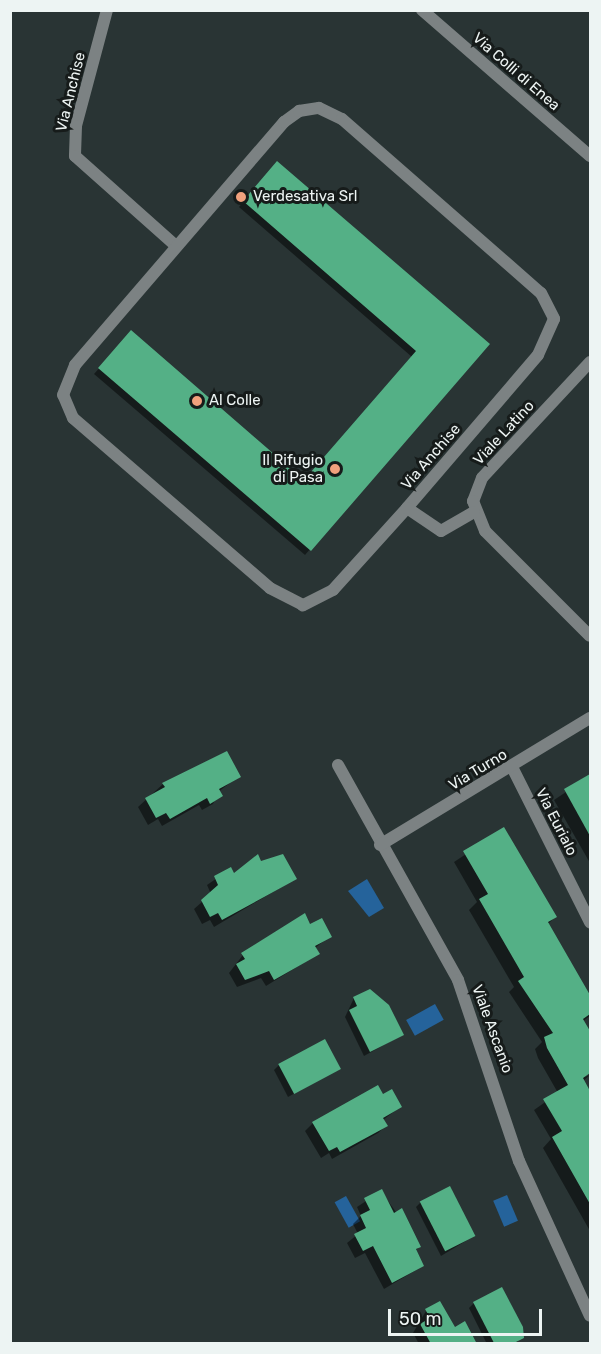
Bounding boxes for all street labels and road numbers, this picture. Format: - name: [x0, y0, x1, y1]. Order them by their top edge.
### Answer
- street label: Via Colli di Enea: [469, 29, 563, 115]
- street label: Via Anchise: [52, 50, 90, 134]
- street label: Viale Latino: [470, 397, 538, 469]
- street label: Via Anchise: [397, 420, 465, 494]
- street label: Via Turno: [445, 745, 511, 795]
- street label: Via Eurialo: [531, 785, 581, 859]
- street label: Viale Ascanio: [468, 982, 516, 1076]

